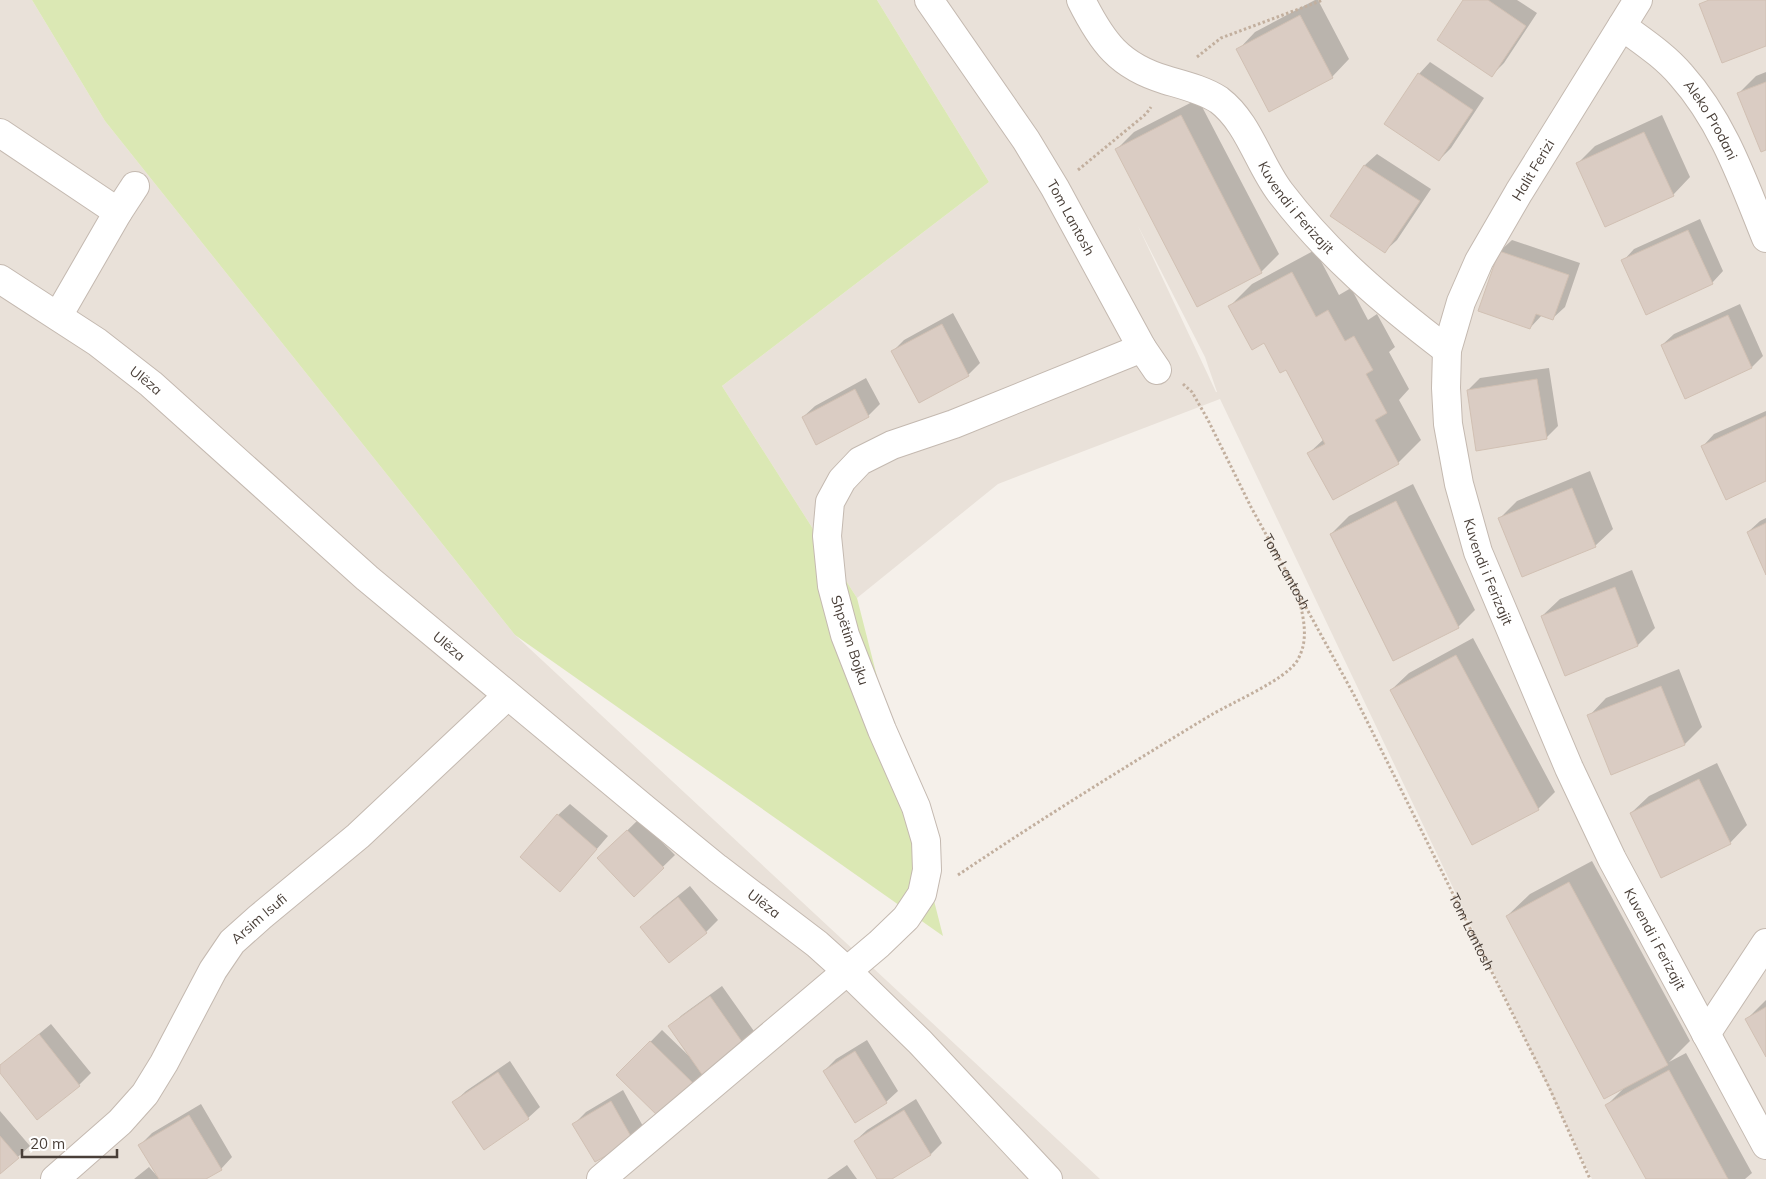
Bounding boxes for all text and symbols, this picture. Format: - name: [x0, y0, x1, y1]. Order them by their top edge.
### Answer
- street label: Aleko Prodani: [1680, 76, 1742, 163]
- street label: Halit Ferizi: [1508, 136, 1558, 204]
- street label: Kuvendi i Ferizajit: [1254, 158, 1338, 258]
- street label: Tom Lantosh: [1043, 176, 1099, 259]
- street label: Ulëza: [126, 362, 166, 399]
- street label: Kuvendi i Ferizajit: [1460, 516, 1517, 628]
- street label: Tom Lantosh: [1258, 531, 1314, 613]
- street label: Shpëtim Bojku: [827, 593, 873, 687]
- street label: Ulëza: [429, 627, 469, 665]
- street label: Ulëza: [744, 885, 784, 922]
- street label: Kuvendi i Ferizajit: [1620, 885, 1690, 993]
- street label: Arsim Isufi: [227, 889, 291, 948]
- street label: Tom Lantosh: [1445, 890, 1498, 973]
- scale bar: [22, 1126, 118, 1158]
- text: 20 m: [30, 1134, 65, 1153]

